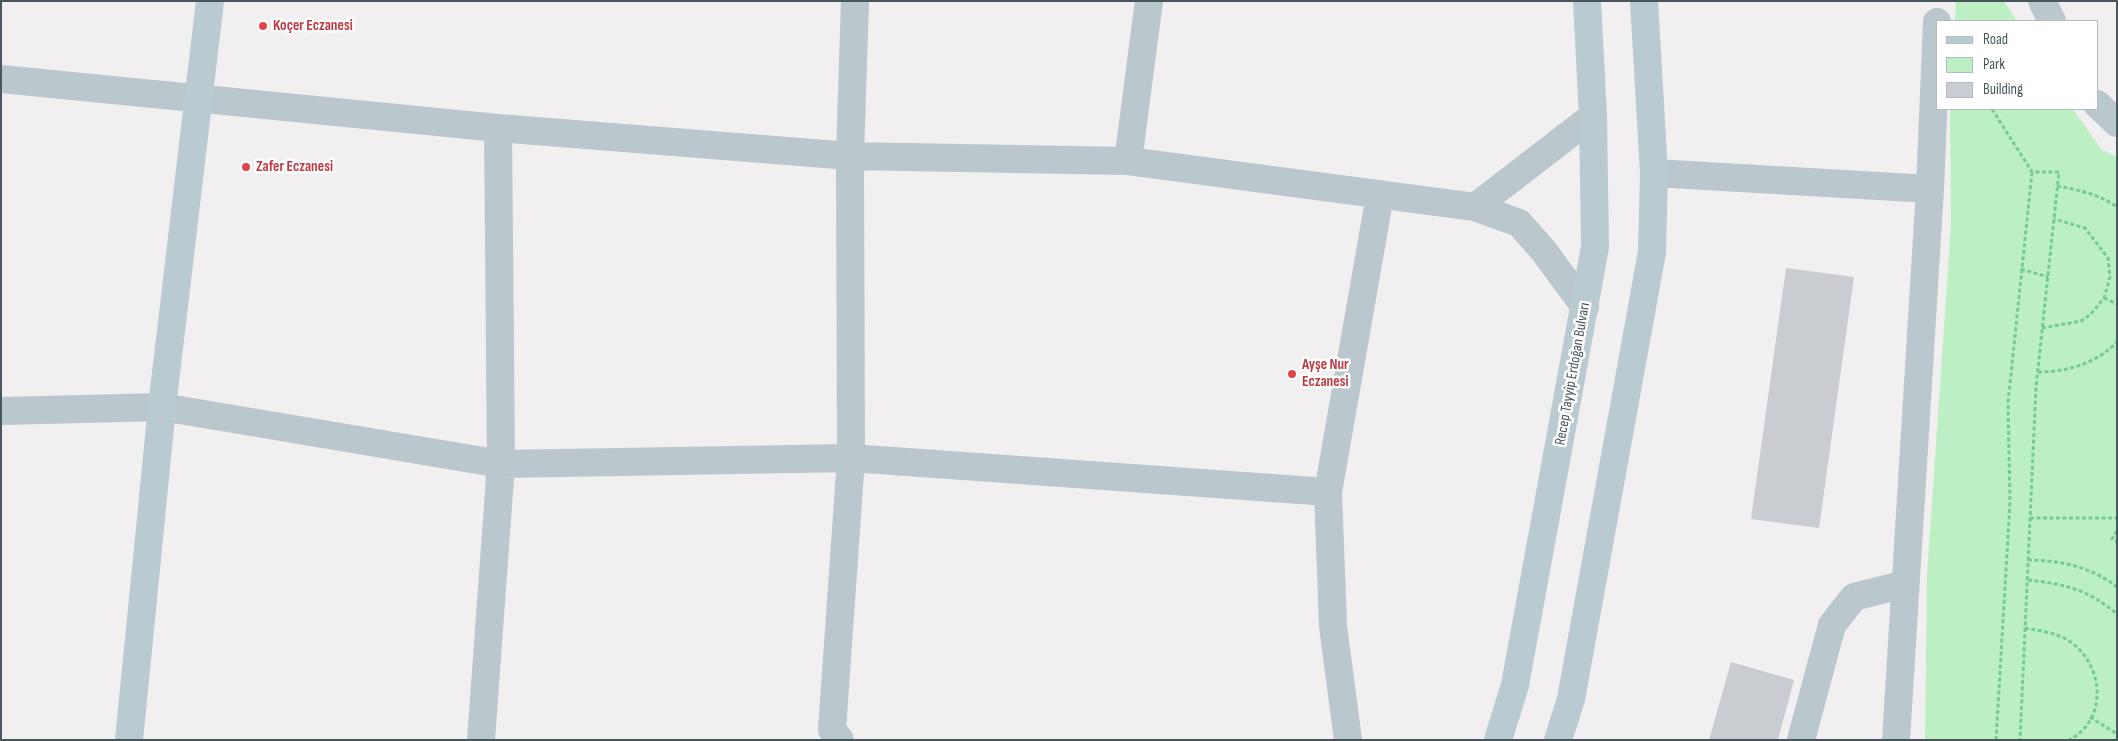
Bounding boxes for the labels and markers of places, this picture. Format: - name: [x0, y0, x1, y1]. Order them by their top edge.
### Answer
- place label: Koçer Eczanesi: [273, 17, 353, 35]
- marker: Koçer Eczanesi: [257, 20, 269, 32]
- place label: Zafer Eczanesi: [256, 158, 333, 176]
- marker: Zafer Eczanesi: [240, 161, 252, 173]
- place label: Ayşe Nur Eczanesi: [1302, 356, 1349, 391]
- marker: Ayşe Nur Eczanesi: [1286, 368, 1298, 380]

